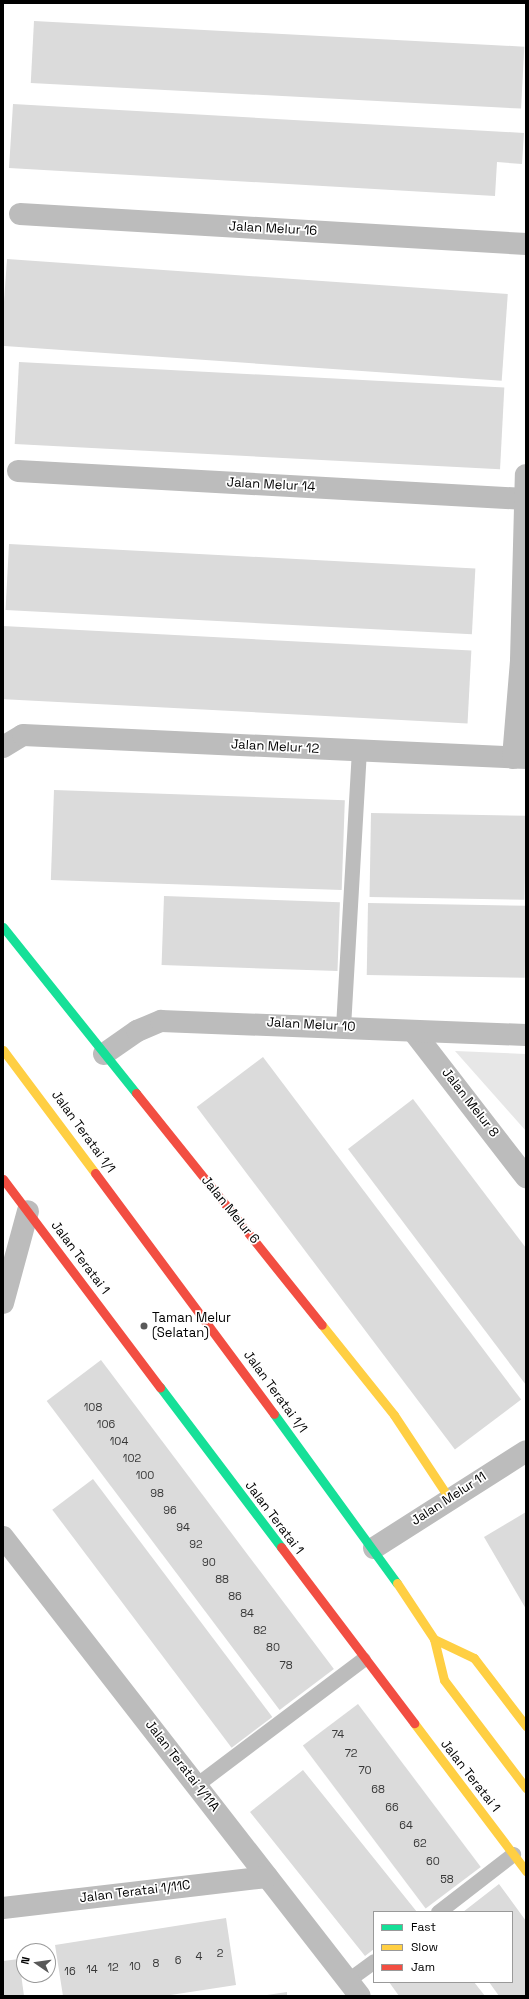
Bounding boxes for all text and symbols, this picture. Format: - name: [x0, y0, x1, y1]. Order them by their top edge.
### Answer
- street label: Jalan Melur 16: [228, 219, 318, 239]
- street label: Jalan Melur 14: [226, 475, 316, 495]
- street label: Jalan Melur 12: [230, 737, 320, 757]
- street label: Jalan Melur 10: [266, 1015, 356, 1035]
- street label: Jalan Melur 8: [438, 1065, 502, 1141]
- street label: Jalan Teratai 1/1: [48, 1088, 118, 1176]
- street label: Jalan Melur 6: [198, 1173, 262, 1247]
- street label: Jalan Teratai 1: [47, 1218, 113, 1298]
- place label: Taman Melur (Selatan): [152, 1311, 231, 1342]
- marker: Taman Melur (Selatan): [139, 1321, 149, 1331]
- street label: Jalan Teratai 1/1: [240, 1348, 310, 1436]
- house number: 108: [84, 1400, 102, 1414]
- house number: 106: [97, 1417, 115, 1431]
- house number: 104: [110, 1434, 128, 1448]
- house number: 102: [123, 1451, 141, 1465]
- house number: 100: [136, 1468, 154, 1482]
- street label: Jalan Melur 11: [409, 1469, 489, 1529]
- street label: Jalan Teratai 1: [241, 1478, 307, 1558]
- house number: 98: [150, 1486, 164, 1500]
- house number: 96: [163, 1503, 177, 1517]
- house number: 94: [176, 1520, 190, 1534]
- house number: 92: [189, 1537, 203, 1551]
- house number: 90: [202, 1555, 216, 1569]
- house number: 88: [215, 1572, 229, 1586]
- house number: 86: [228, 1589, 242, 1603]
- house number: 84: [240, 1606, 254, 1620]
- house number: 82: [253, 1623, 267, 1637]
- house number: 80: [266, 1640, 280, 1654]
- house number: 78: [279, 1658, 293, 1672]
- street label: Jalan Teratai 1/11A: [141, 1717, 223, 1815]
- house number: 74: [332, 1727, 344, 1741]
- street label: Jalan Teratai 1: [437, 1737, 503, 1815]
- house number: 72: [345, 1746, 357, 1760]
- house number: 70: [358, 1763, 372, 1777]
- house number: 68: [371, 1782, 385, 1796]
- house number: 66: [385, 1800, 399, 1814]
- house number: 64: [399, 1818, 413, 1832]
- house number: 62: [413, 1836, 427, 1850]
- house number: 60: [426, 1854, 440, 1868]
- house number: 58: [440, 1872, 454, 1886]
- street label: Jalan Teratai 1/11C: [78, 1877, 192, 1907]
- legend: [373, 1911, 513, 1983]
- text: Fast: [411, 1919, 436, 1935]
- text: Slow: [411, 1939, 438, 1955]
- north arrow: [16, 1943, 56, 1983]
- house number: 2: [217, 1946, 223, 1960]
- house number: 4: [196, 1949, 202, 1963]
- house number: 6: [175, 1953, 181, 1967]
- text: N: [18, 1955, 33, 1966]
- house number: 8: [153, 1956, 159, 1970]
- house number: 10: [129, 1959, 141, 1973]
- text: Jam: [411, 1959, 435, 1975]
- house number: 12: [107, 1960, 119, 1974]
- house number: 14: [86, 1962, 98, 1976]
- house number: 16: [64, 1964, 76, 1978]

